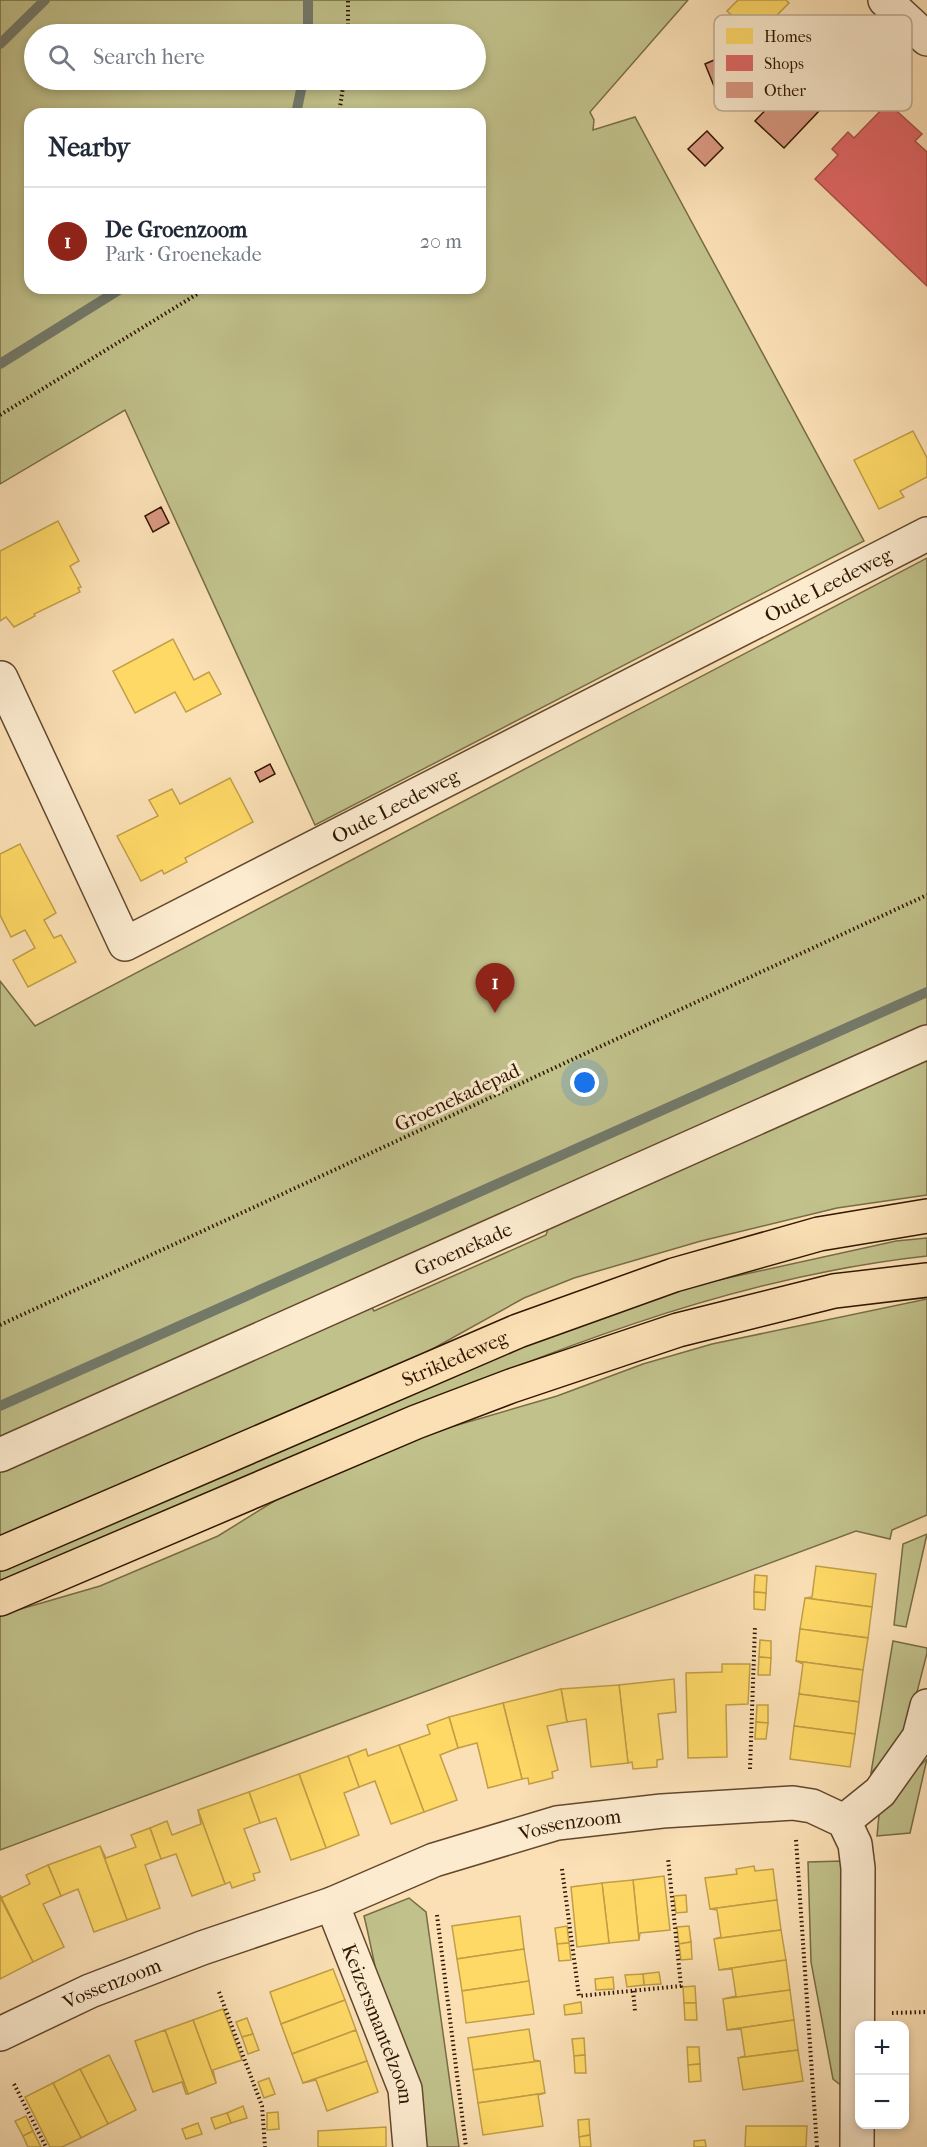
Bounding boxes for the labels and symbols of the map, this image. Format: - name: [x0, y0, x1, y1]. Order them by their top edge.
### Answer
- legend: [714, 15, 912, 111]
- text: Homes: [764, 27, 812, 46]
- text: Shops: [764, 54, 804, 73]
- text: Other: [764, 81, 806, 100]
- street label: Oude Leedeweg: [761, 543, 896, 627]
- street label: Oude Leedeweg: [328, 764, 463, 848]
- pin: 1: [476, 964, 514, 1013]
- street label: Groenekadepad: [391, 1058, 524, 1136]
- your location: [570, 1068, 599, 1097]
- street label: Groenekade: [411, 1217, 516, 1281]
- street label: Strikledeweg: [398, 1326, 512, 1392]
- street label: Vossenzoom: [515, 1805, 623, 1846]
- street label: Keizersmantelzoom: [337, 1941, 417, 2106]
- street label: Vossenzoom: [58, 1954, 165, 2015]

